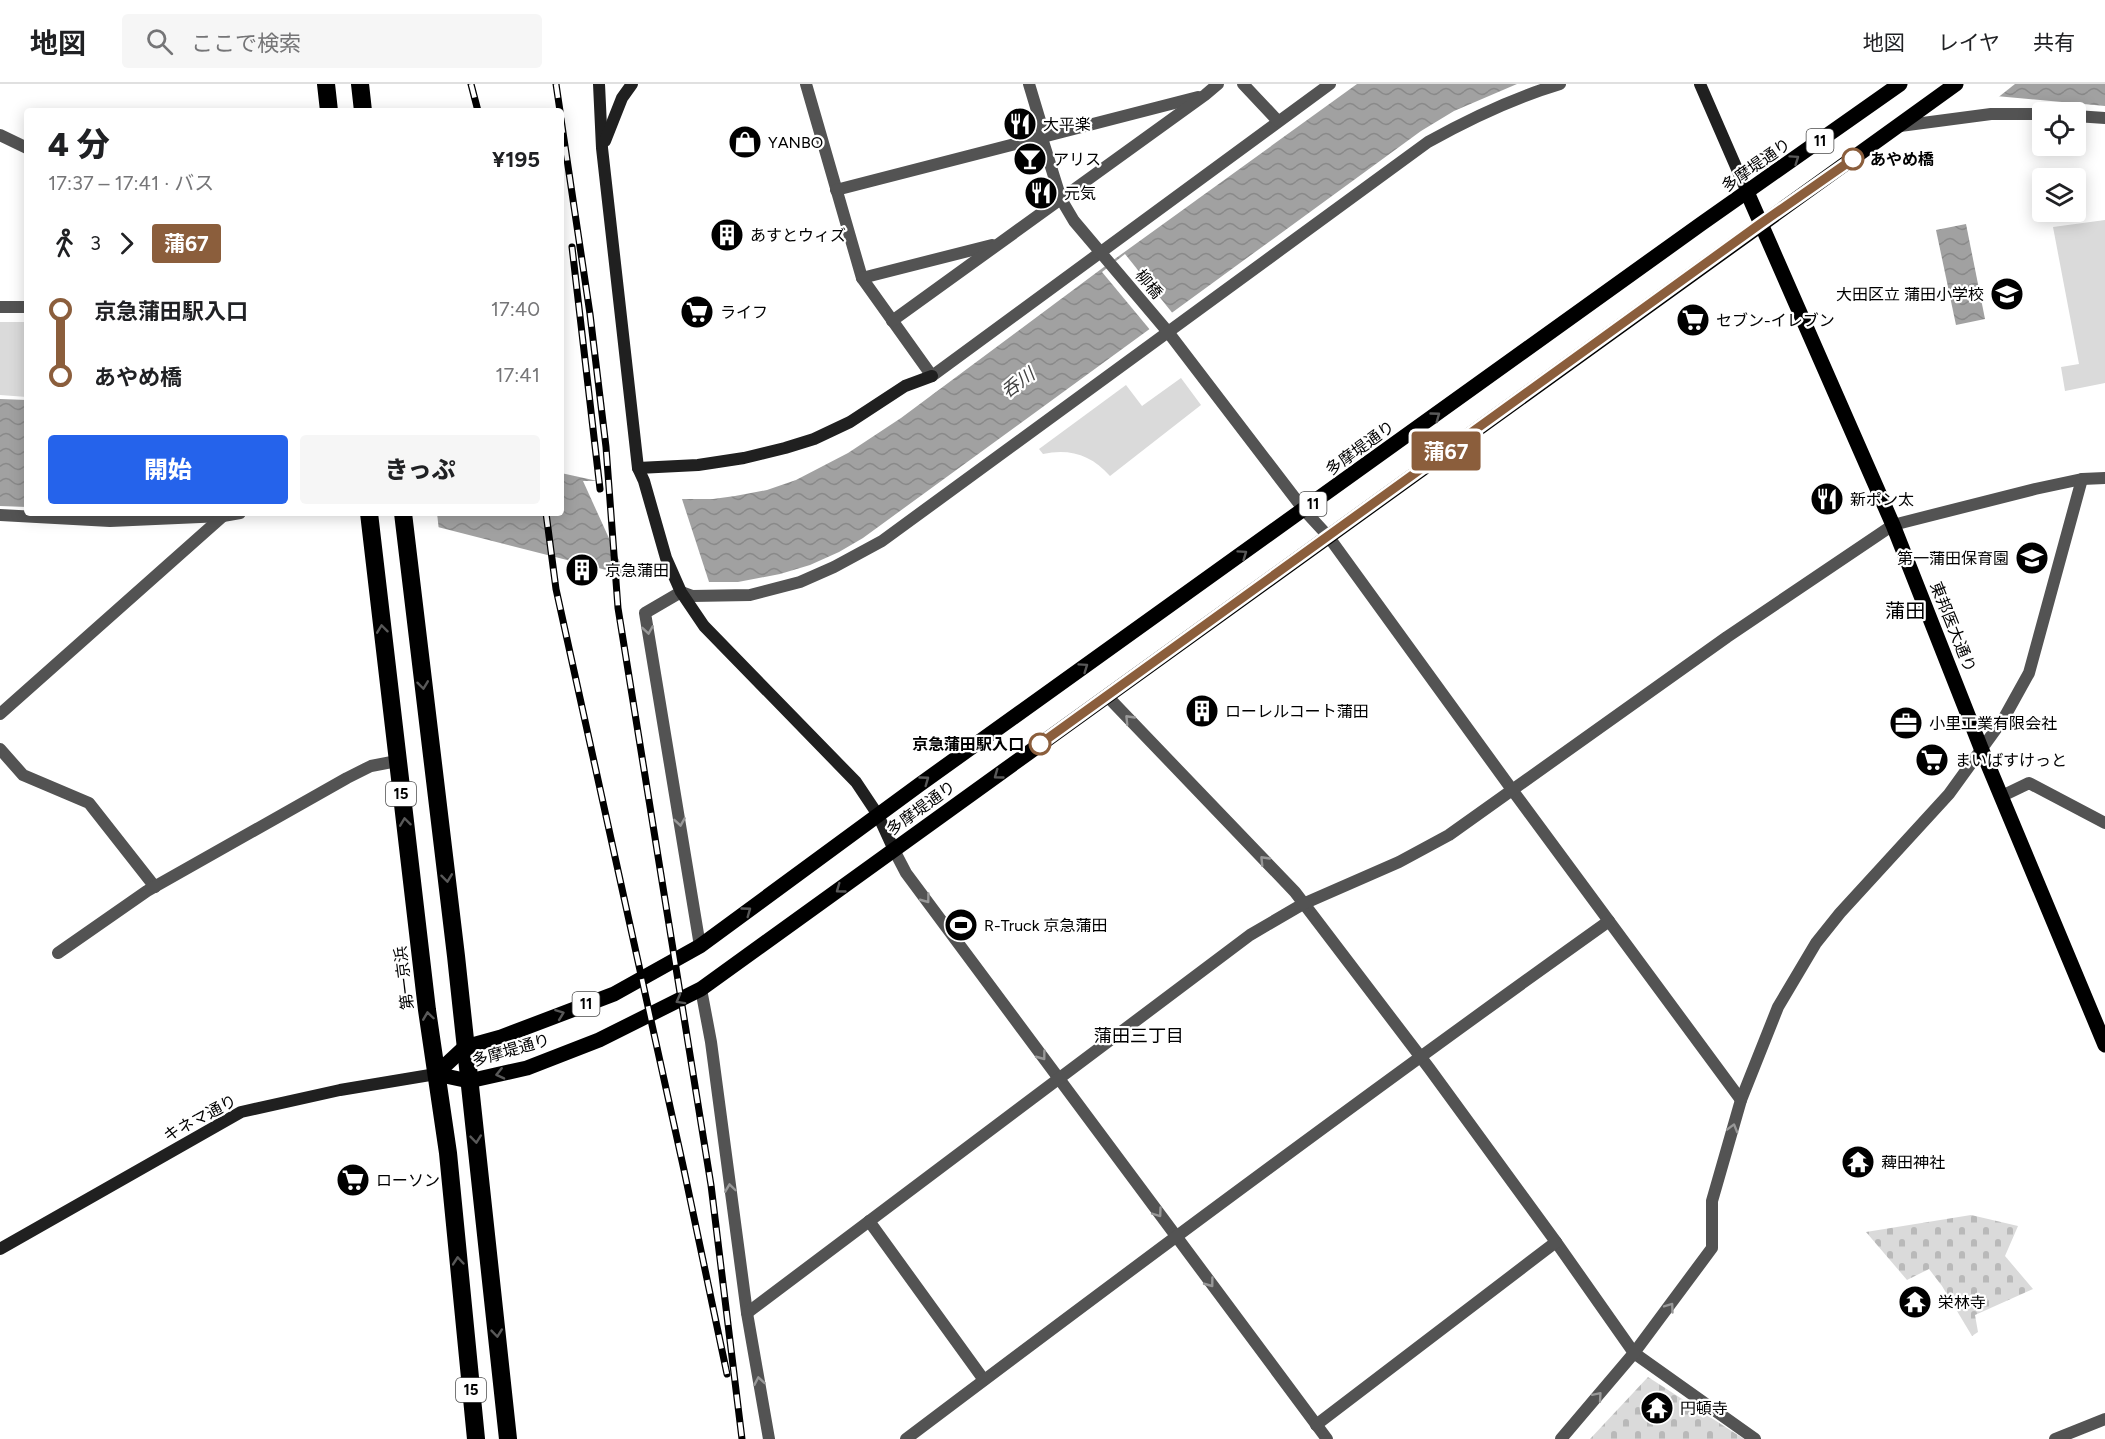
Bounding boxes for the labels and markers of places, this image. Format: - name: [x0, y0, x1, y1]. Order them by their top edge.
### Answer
- restaurant icon: 大平楽: [1002, 106, 1038, 142]
- place label: 大平楽: [1043, 115, 1091, 134]
- shop icon: YANBO: [727, 124, 763, 160]
- place label: YANBO: [768, 133, 823, 152]
- bar icon: アリス: [1012, 141, 1048, 177]
- marker: あやめ橋: [1842, 148, 1864, 170]
- place label: アリス: [1053, 150, 1101, 169]
- place label: あやめ橋: [1870, 150, 1934, 169]
- restaurant icon: 元気: [1023, 175, 1059, 211]
- place label: 元気: [1064, 184, 1096, 203]
- building icon: あすとウィズ: [709, 217, 745, 253]
- place label: あすとウィズ: [750, 226, 846, 245]
- school or university icon: 大田区立 蒲田小学校: [1989, 276, 2025, 312]
- place label: 大田区立 蒲田小学校: [1836, 285, 1984, 304]
- supermarket icon: ライフ: [679, 294, 715, 330]
- supermarket icon: セブン-イレブン: [1675, 302, 1711, 338]
- place label: ライフ: [720, 303, 768, 322]
- place label: セブン-イレブン: [1716, 311, 1835, 330]
- restaurant icon: 新ポン太: [1809, 481, 1845, 517]
- place label: 新ポン太: [1850, 490, 1914, 509]
- school or university icon: 第一蒲田保育園: [2014, 540, 2050, 576]
- place label: 第一蒲田保育園: [1897, 549, 2009, 568]
- building icon: 京急蒲田: [564, 552, 600, 588]
- place label: 京急蒲田: [605, 561, 669, 580]
- building icon: ローレルコート蒲田: [1184, 693, 1220, 729]
- place label: ローレルコート蒲田: [1225, 702, 1369, 721]
- office icon: 小里工業有限会社: [1888, 705, 1924, 741]
- place label: 小里工業有限会社: [1929, 714, 2057, 733]
- marker: 京急蒲田駅入口: [1029, 733, 1051, 755]
- place label: 京急蒲田駅入口: [912, 735, 1024, 754]
- supermarket icon: まいばすけっと: [1914, 742, 1950, 778]
- place label: まいばすけっと: [1955, 751, 2067, 770]
- sports icon: R-Truck 京急蒲田: [943, 907, 979, 943]
- place label: R-Truck 京急蒲田: [984, 916, 1107, 935]
- temple icon: 薭田神社: [1840, 1144, 1876, 1180]
- place label: 薭田神社: [1881, 1153, 1945, 1172]
- supermarket icon: ローソン: [335, 1162, 371, 1198]
- place label: ローソン: [376, 1171, 440, 1190]
- temple icon: 栄林寺: [1897, 1284, 1933, 1320]
- place label: 栄林寺: [1938, 1293, 1986, 1312]
- temple icon: 円頓寺: [1639, 1390, 1675, 1426]
- place label: 円頓寺: [1680, 1399, 1728, 1418]

